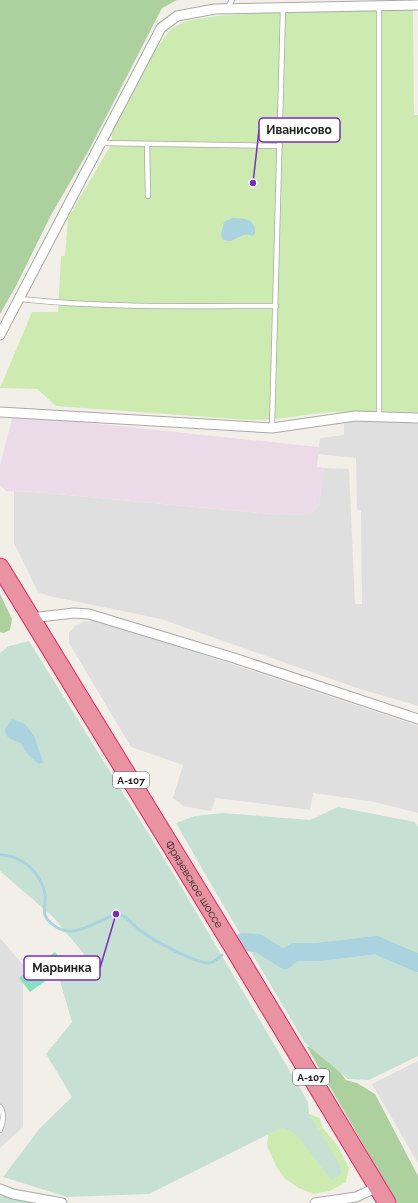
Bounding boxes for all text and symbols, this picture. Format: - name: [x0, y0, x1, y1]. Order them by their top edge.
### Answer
- callout: Иванисово: [259, 118, 340, 142]
- text: Иванисово: [266, 123, 332, 137]
- road number: А-107: [113, 772, 149, 788]
- street label: Фрязевское шоссе: [163, 838, 226, 931]
- callout: Марьинка: [24, 956, 100, 980]
- text: Марьинка: [32, 961, 92, 975]
- road number: А-107: [293, 1069, 329, 1085]

